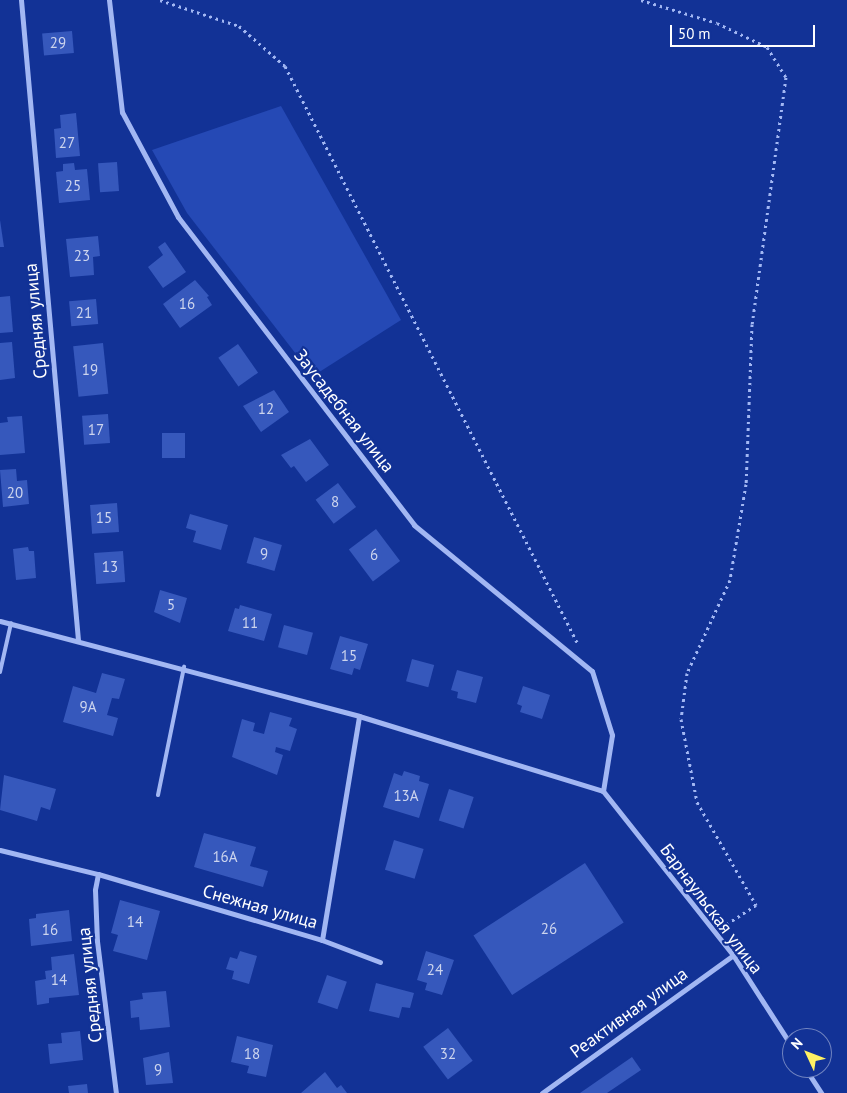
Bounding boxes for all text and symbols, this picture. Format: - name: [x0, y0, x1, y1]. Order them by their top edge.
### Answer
- scale bar: [672, 15, 817, 47]
- text: 50 m: [678, 24, 711, 43]
- house number: 29: [50, 34, 66, 52]
- house number: 27: [59, 134, 75, 152]
- house number: 25: [65, 177, 81, 195]
- house number: 23: [74, 247, 90, 265]
- street label: Средняя улица: [20, 262, 52, 380]
- house number: 16: [179, 295, 195, 313]
- house number: 21: [76, 304, 92, 322]
- street label: Заусадебная улица: [289, 345, 399, 477]
- house number: 19: [82, 361, 98, 379]
- house number: 12: [258, 400, 274, 418]
- house number: 17: [88, 421, 104, 439]
- house number: 20: [7, 484, 23, 502]
- house number: 8: [331, 493, 339, 511]
- house number: 15: [96, 509, 112, 527]
- house number: 9: [260, 545, 268, 563]
- house number: 6: [370, 546, 378, 564]
- house number: 13: [102, 558, 118, 576]
- house number: 5: [167, 596, 175, 614]
- house number: 11: [242, 614, 258, 632]
- house number: 15: [341, 647, 357, 665]
- house number: 9А: [80, 698, 96, 716]
- house number: 13А: [393, 787, 419, 805]
- street label: Барнаульская улица: [655, 840, 767, 978]
- house number: 16А: [212, 848, 238, 866]
- street label: Снежная улица: [200, 880, 320, 934]
- house number: 14: [127, 913, 143, 931]
- house number: 26: [541, 920, 557, 938]
- house number: 16: [42, 921, 58, 939]
- street label: Средняя улица: [73, 926, 107, 1044]
- house number: 24: [427, 961, 443, 979]
- street label: Реактивная улица: [566, 963, 692, 1063]
- house number: 14: [51, 971, 67, 989]
- north arrow: [782, 1028, 832, 1078]
- text: N: [787, 1034, 806, 1053]
- house number: 18: [244, 1045, 260, 1063]
- house number: 32: [440, 1045, 456, 1063]
- house number: 9: [154, 1061, 162, 1079]

